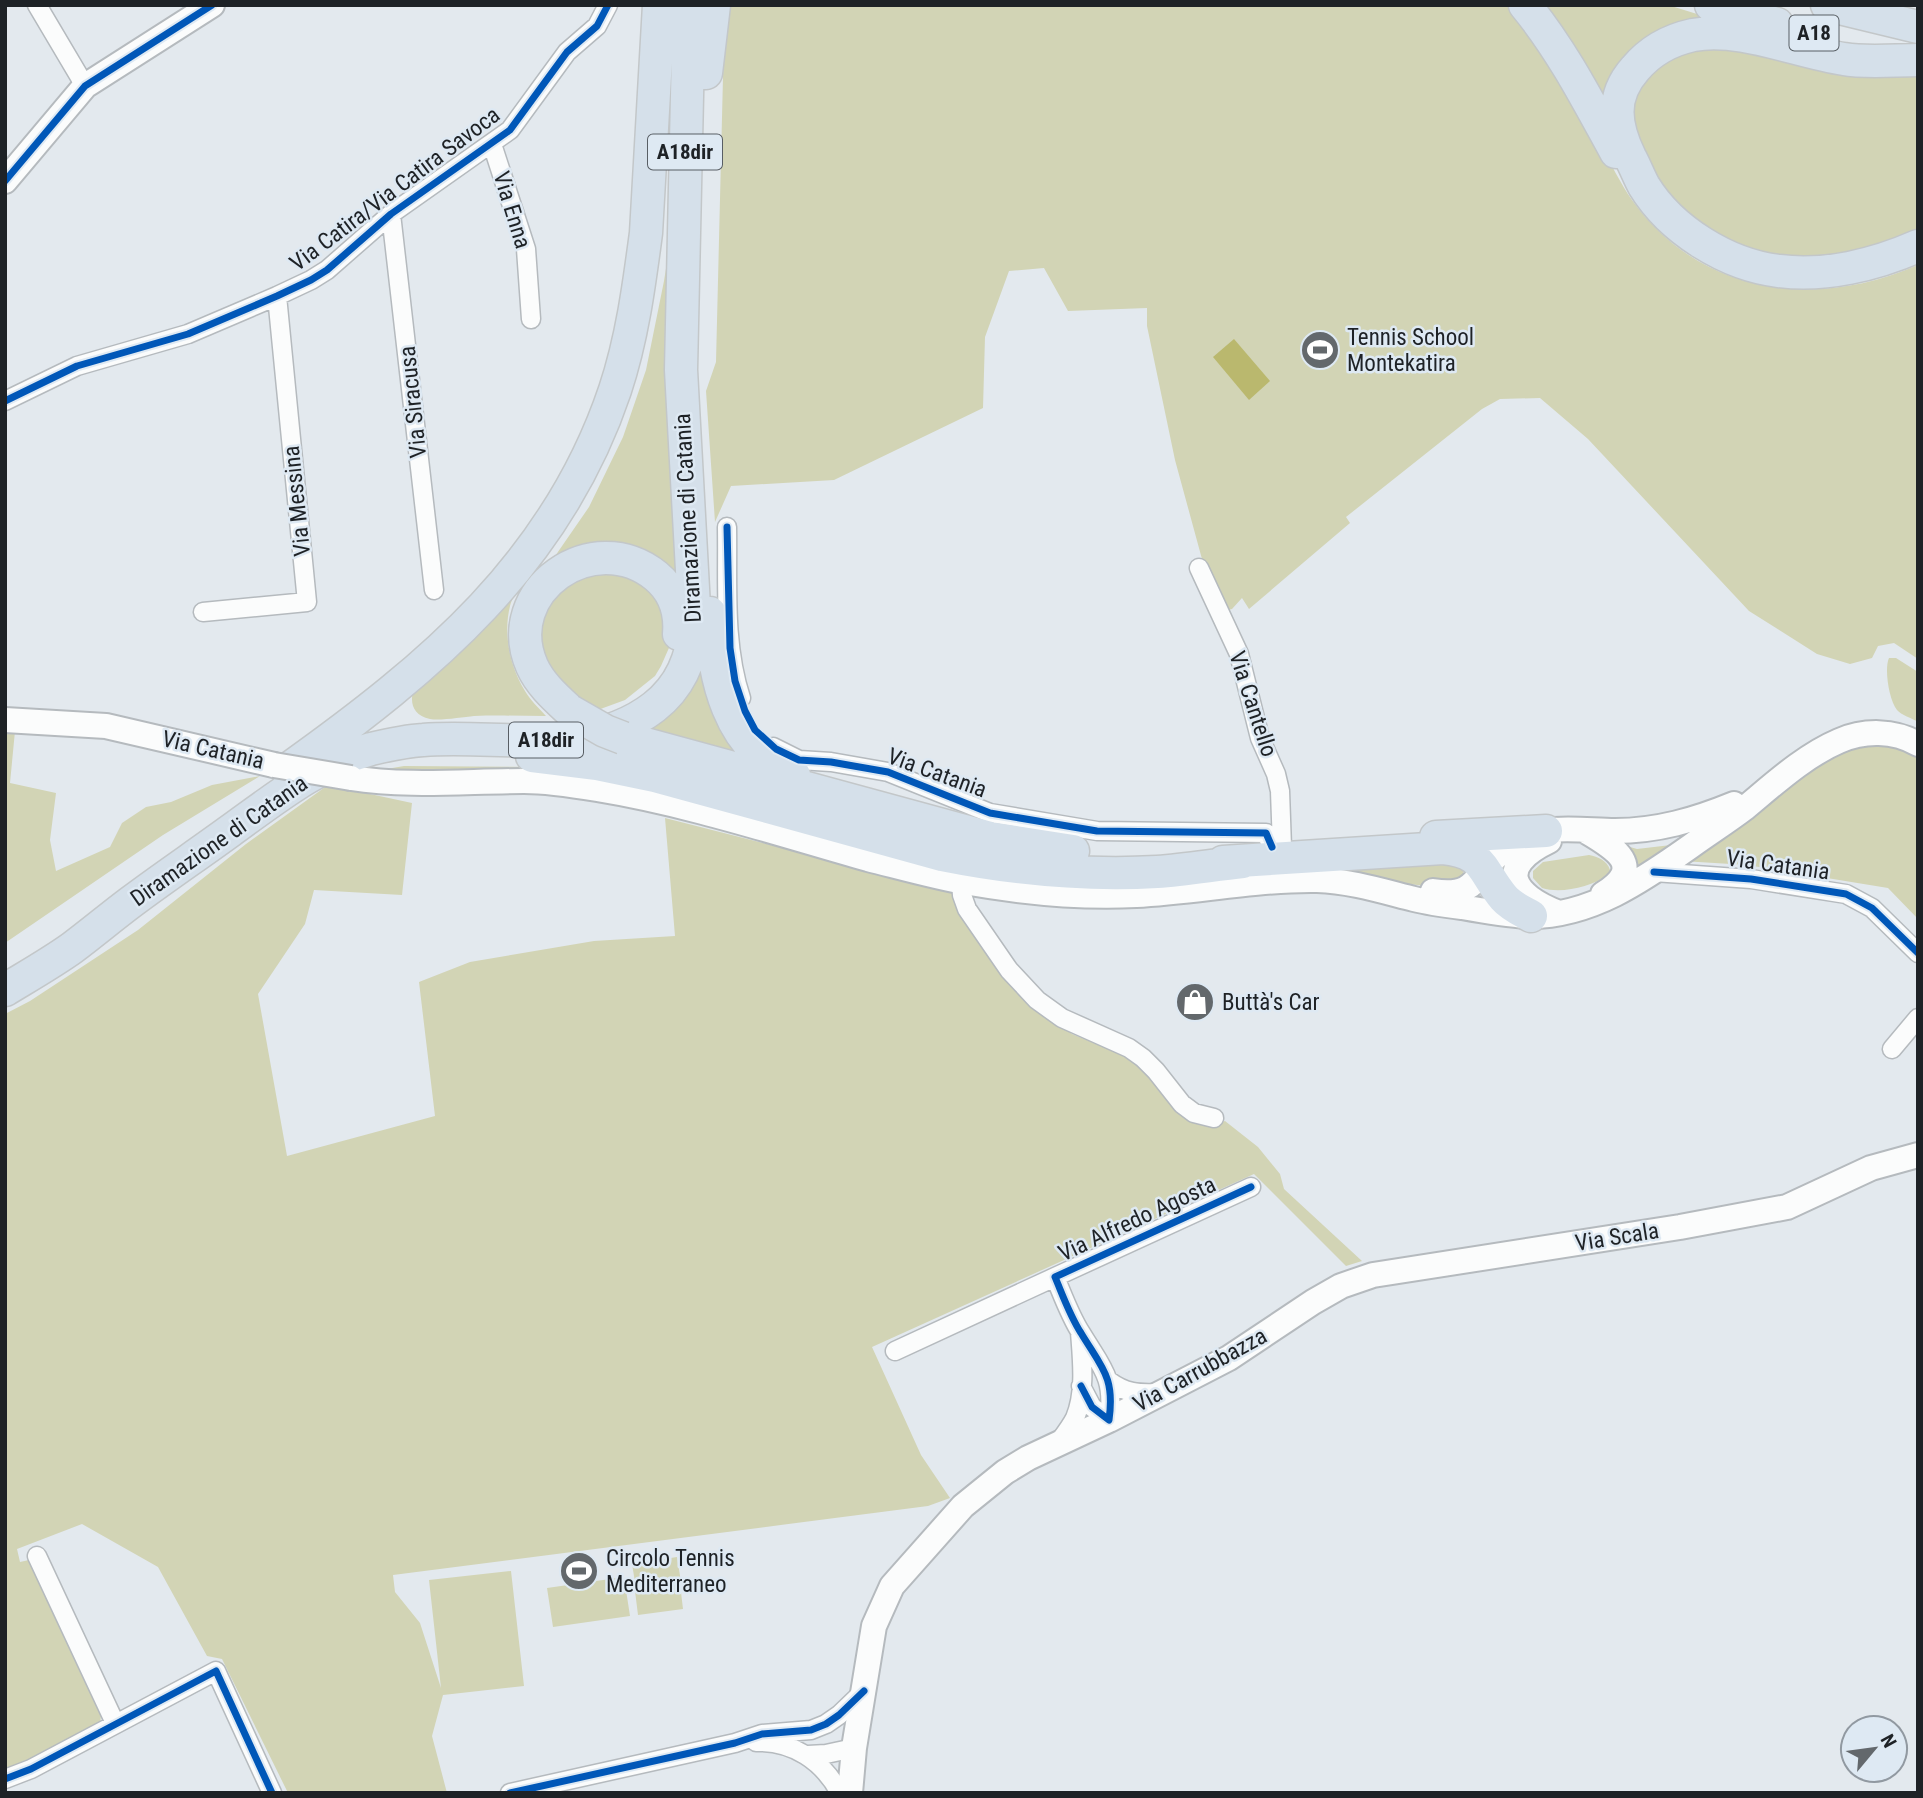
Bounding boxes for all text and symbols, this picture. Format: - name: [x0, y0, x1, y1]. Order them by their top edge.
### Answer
- road number: A18: [1790, 16, 1839, 50]
- street label: Via Catira/Via Catira Savoca: [285, 101, 505, 277]
- road number: A18dir: [648, 134, 722, 170]
- street label: Via Enna: [488, 168, 536, 252]
- place label: Tennis School Montekatira: [1347, 324, 1474, 377]
- sports icon: Tennis School Montekatira: [1299, 329, 1341, 371]
- street label: Via Siracusa: [394, 345, 432, 459]
- street label: Diramazione di Catania: [669, 413, 707, 623]
- street label: Via Messina: [278, 444, 316, 558]
- street label: Via Cantello: [1223, 648, 1283, 760]
- road number: A18dir: [509, 722, 583, 758]
- street label: Via Catania: [159, 725, 267, 775]
- street label: Via Catania: [884, 743, 990, 803]
- street label: Diramazione di Catania: [125, 770, 313, 912]
- street label: Via Catania: [1725, 844, 1831, 886]
- shop icon: Buttà's Car: [1174, 981, 1216, 1023]
- place label: Buttà's Car: [1222, 989, 1320, 1016]
- street label: Via Alfredo Agosta: [1054, 1171, 1220, 1267]
- street label: Via Scala: [1573, 1217, 1661, 1257]
- street label: Via Carrubbazza: [1128, 1322, 1272, 1418]
- place label: Circolo Tennis Mediterraneo: [606, 1545, 735, 1598]
- sports icon: Circolo Tennis Mediterraneo: [558, 1550, 600, 1592]
- north arrow: [1839, 1714, 1909, 1784]
- text: N: [1876, 1730, 1901, 1752]

